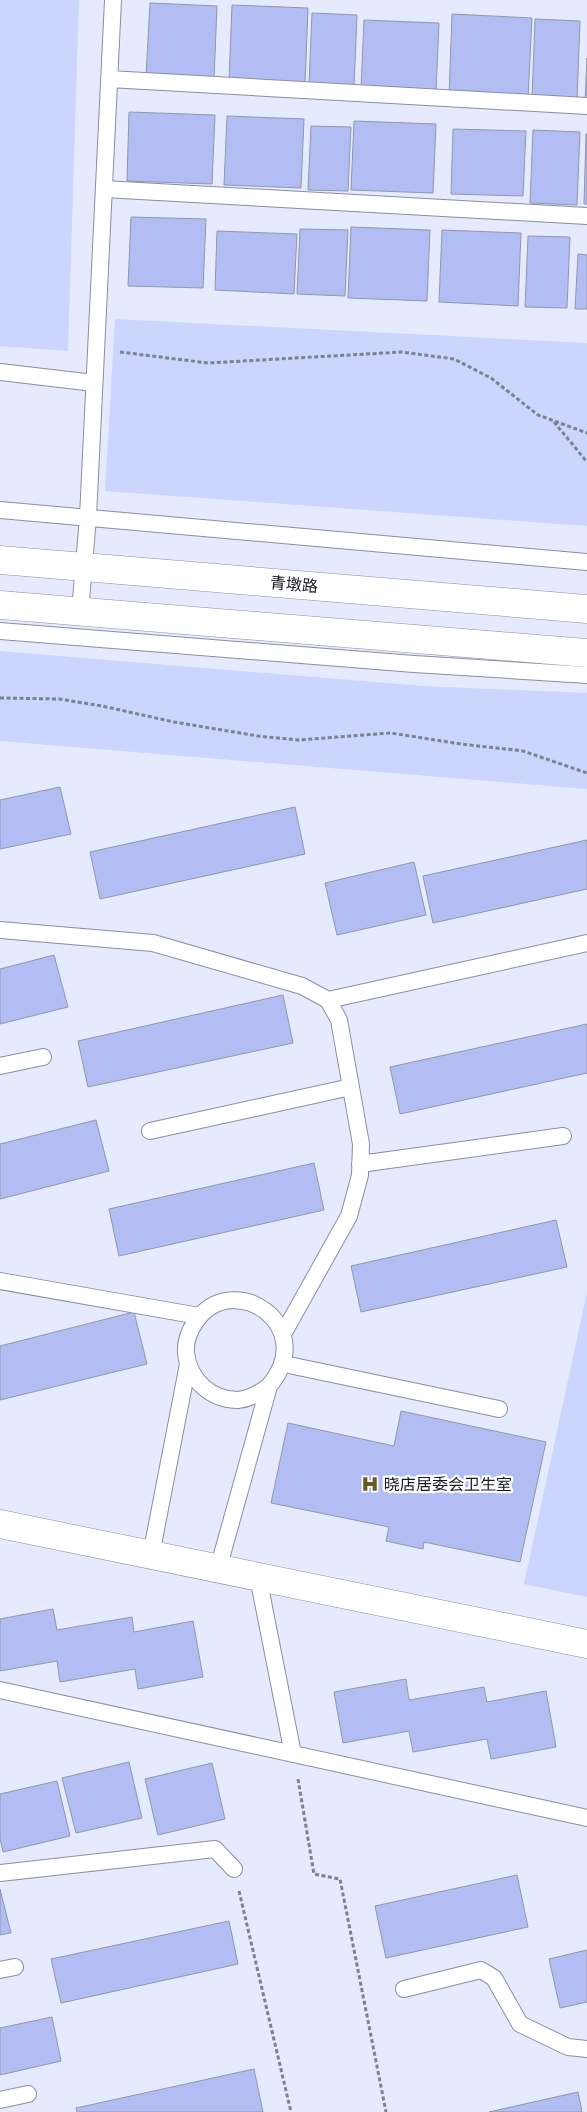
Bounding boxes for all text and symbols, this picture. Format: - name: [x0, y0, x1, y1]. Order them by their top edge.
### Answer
- street label: 青墩路: [269, 572, 319, 598]
- hospital icon: 晓店居委会卫生室: [360, 1474, 380, 1494]
- place label: 晓店居委会卫生室: [384, 1474, 512, 1496]

